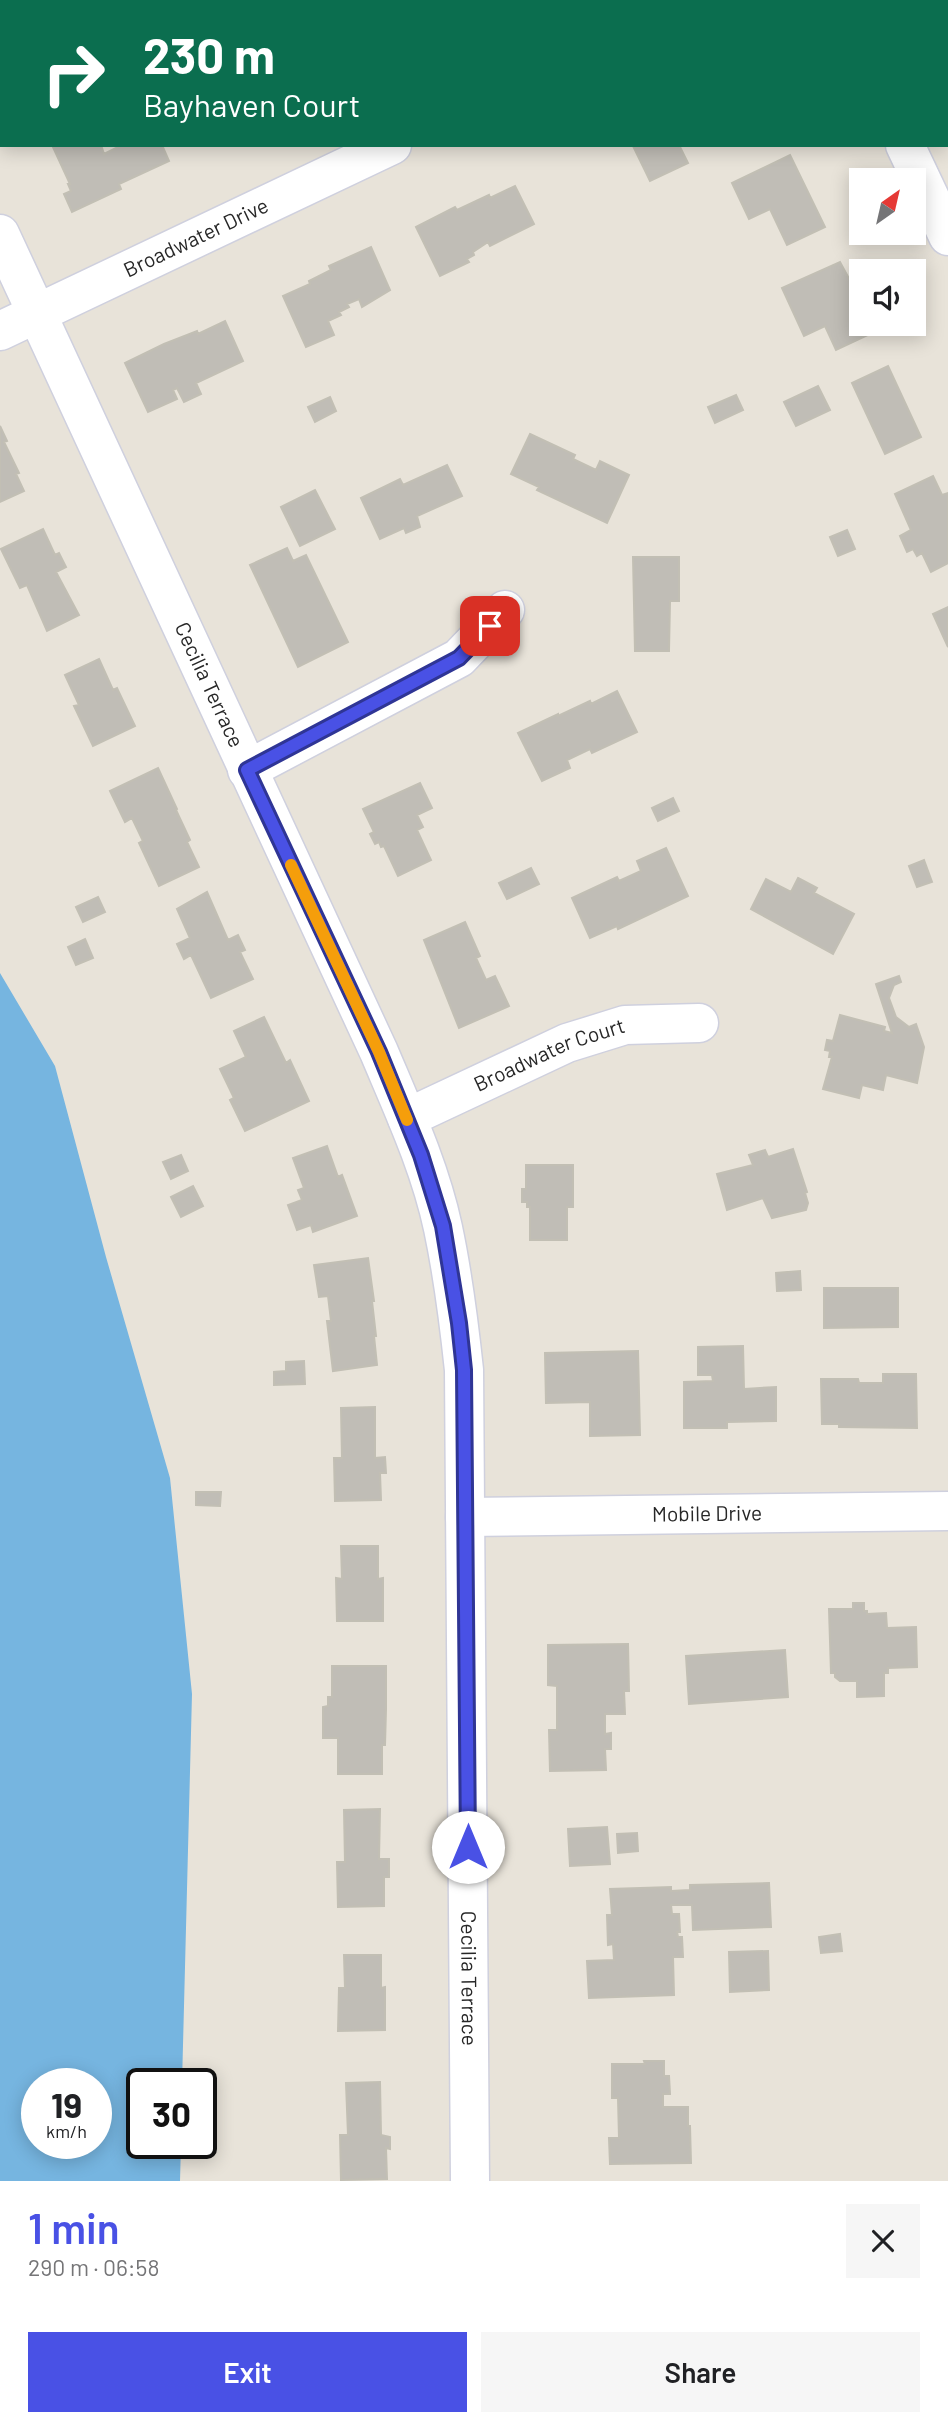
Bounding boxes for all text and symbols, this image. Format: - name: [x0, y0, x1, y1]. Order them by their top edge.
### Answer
- text: 230 m: [143, 25, 275, 84]
- icon: right: [28, 28, 119, 119]
- text: Bayhaven Court: [143, 85, 360, 123]
- north arrow: [849, 168, 926, 245]
- map controls: [849, 168, 926, 336]
- street label: Broadwater Drive: [119, 192, 272, 282]
- button: sound: [849, 259, 926, 336]
- pin: [460, 596, 520, 656]
- icon: arrive: [471, 607, 509, 645]
- street label: Cecilia Terrace: [171, 618, 250, 751]
- street label: Broadwater Court: [469, 1012, 628, 1096]
- street label: Mobile Drive: [652, 1499, 762, 1526]
- position arrow: [431, 1810, 505, 1884]
- street label: Cecilia Terrace: [457, 1911, 483, 2046]
- speed limit sign: 30: [126, 2068, 217, 2159]
- text: 19: [51, 2083, 82, 2125]
- text: km/h: [46, 2120, 87, 2142]
- text: 1 min: [28, 2202, 120, 2252]
- button: close: [846, 2204, 920, 2278]
- text: 290 m · 06:58: [28, 2253, 159, 2281]
- button: Exit: [28, 2332, 467, 2412]
- button: Share: [481, 2332, 920, 2412]

